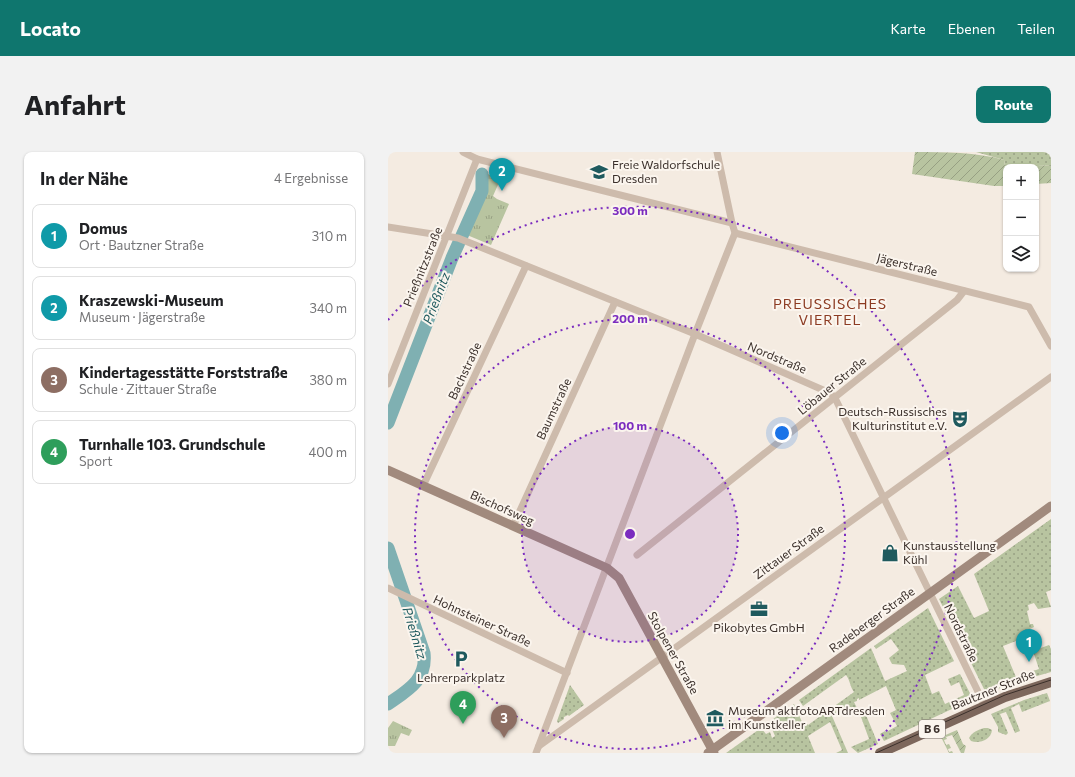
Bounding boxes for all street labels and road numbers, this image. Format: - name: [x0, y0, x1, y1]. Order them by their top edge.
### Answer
- street label: Prießnitzstraße: [400, 225, 446, 309]
- street label: Jägerstraße: [875, 250, 939, 279]
- street label: Nordstraße: [746, 338, 809, 376]
- street label: Bachstraße: [445, 340, 483, 402]
- street label: Löbauer Straße: [794, 353, 868, 417]
- street label: Baumstraße: [533, 376, 573, 441]
- street label: Bischofsweg: [468, 487, 537, 528]
- street label: Zittauer Straße: [750, 521, 826, 581]
- street label: Radeberger Straße: [826, 584, 917, 655]
- street label: Hohnsteiner Straße: [431, 591, 534, 649]
- street label: Nordstraße: [942, 601, 982, 664]
- street label: Stolpener Straße: [645, 609, 702, 696]
- street label: Bautzner Straße: [949, 666, 1036, 712]
- road number: B 6: [919, 720, 945, 738]

